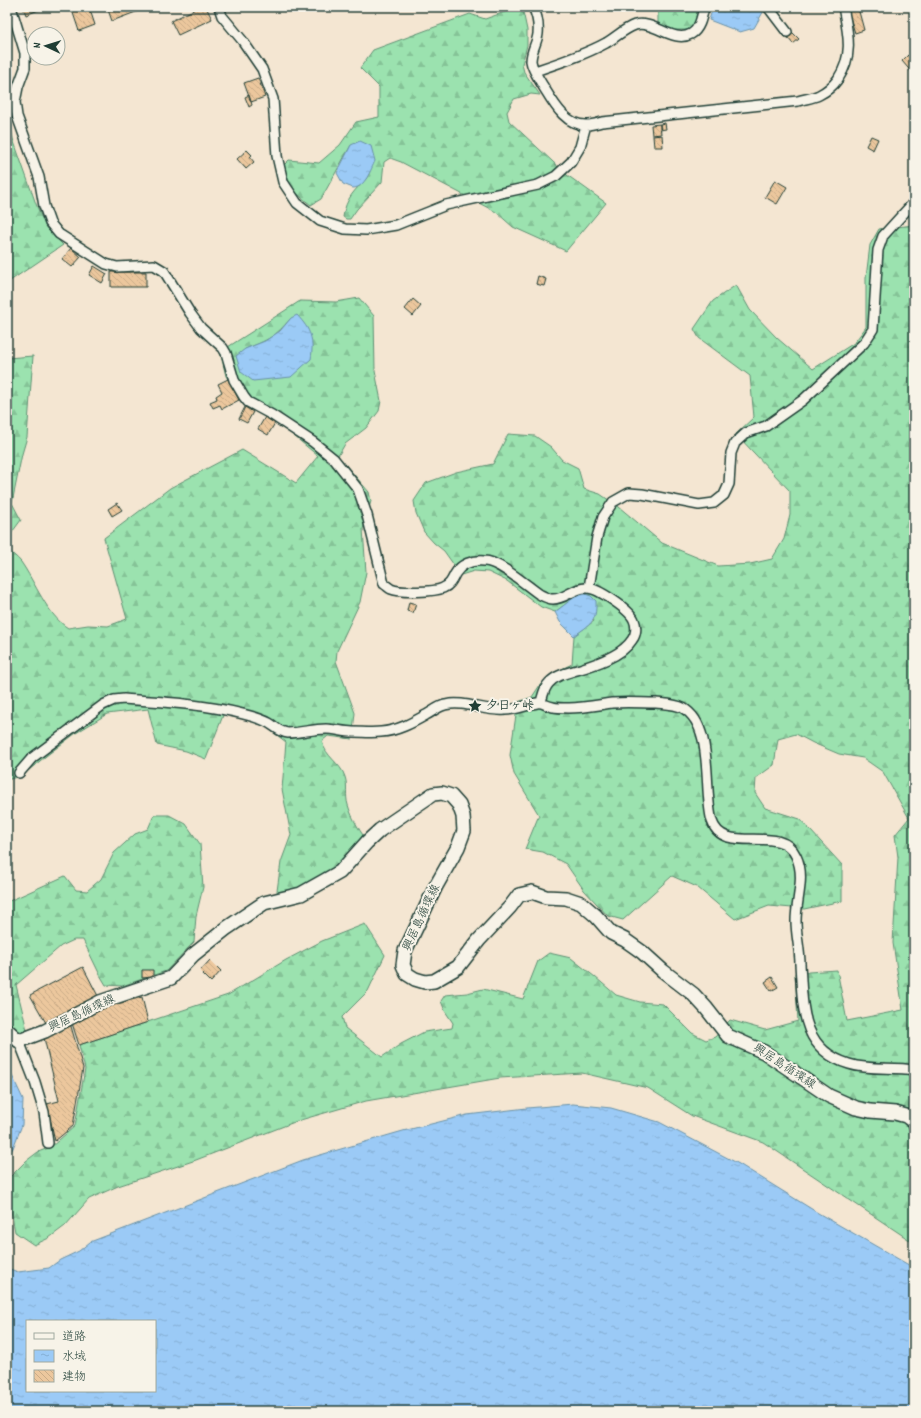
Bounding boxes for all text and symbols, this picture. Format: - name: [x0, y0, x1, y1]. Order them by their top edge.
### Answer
- north arrow: [26, 26, 66, 66]
- text: N: [30, 42, 46, 49]
- place icon: 夕日ヶ峠: [467, 698, 483, 714]
- place label: 夕日ヶ峠: [486, 698, 534, 715]
- street label: 興居島循環線: [399, 882, 445, 954]
- street label: 興居島循環線: [46, 991, 118, 1037]
- street label: 興居島循環線: [749, 1040, 819, 1094]
- legend: [26, 1320, 156, 1392]
- text: 道路: [62, 1329, 86, 1346]
- text: 水域: [62, 1349, 86, 1366]
- text: 建物: [62, 1369, 86, 1386]

